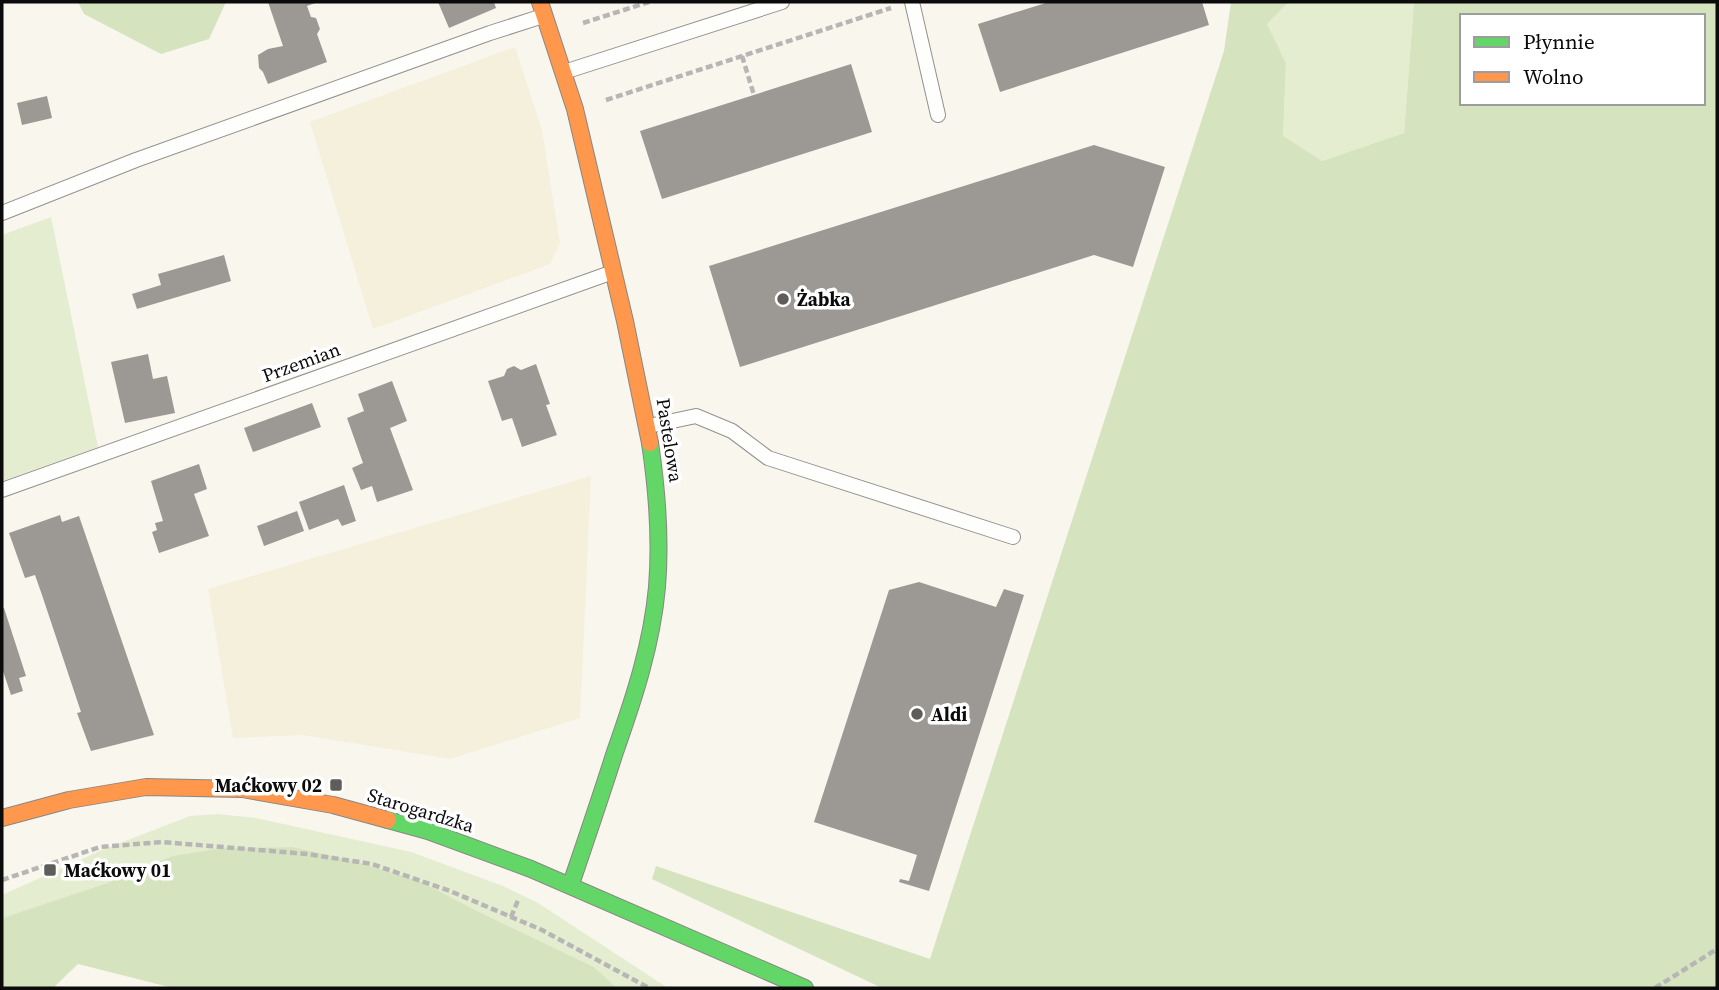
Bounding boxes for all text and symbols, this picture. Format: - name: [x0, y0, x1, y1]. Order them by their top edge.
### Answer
- legend: [1460, 14, 1705, 105]
- text: Płynnie: [1523, 27, 1595, 56]
- text: Wolno: [1523, 62, 1584, 91]
- place label: Żabka: [797, 286, 852, 312]
- marker: Żabka: [775, 291, 791, 307]
- street label: Przemian: [258, 336, 344, 388]
- street label: Pastelowa: [651, 396, 690, 484]
- place label: Aldi: [931, 701, 967, 727]
- marker: Aldi: [909, 706, 925, 722]
- place label: Maćkowy 02: [215, 772, 322, 798]
- marker: Maćkowy 02: [328, 777, 344, 793]
- street label: Starogardzka: [365, 781, 478, 839]
- place label: Maćkowy 01: [64, 857, 171, 883]
- marker: Maćkowy 01: [42, 862, 58, 878]

